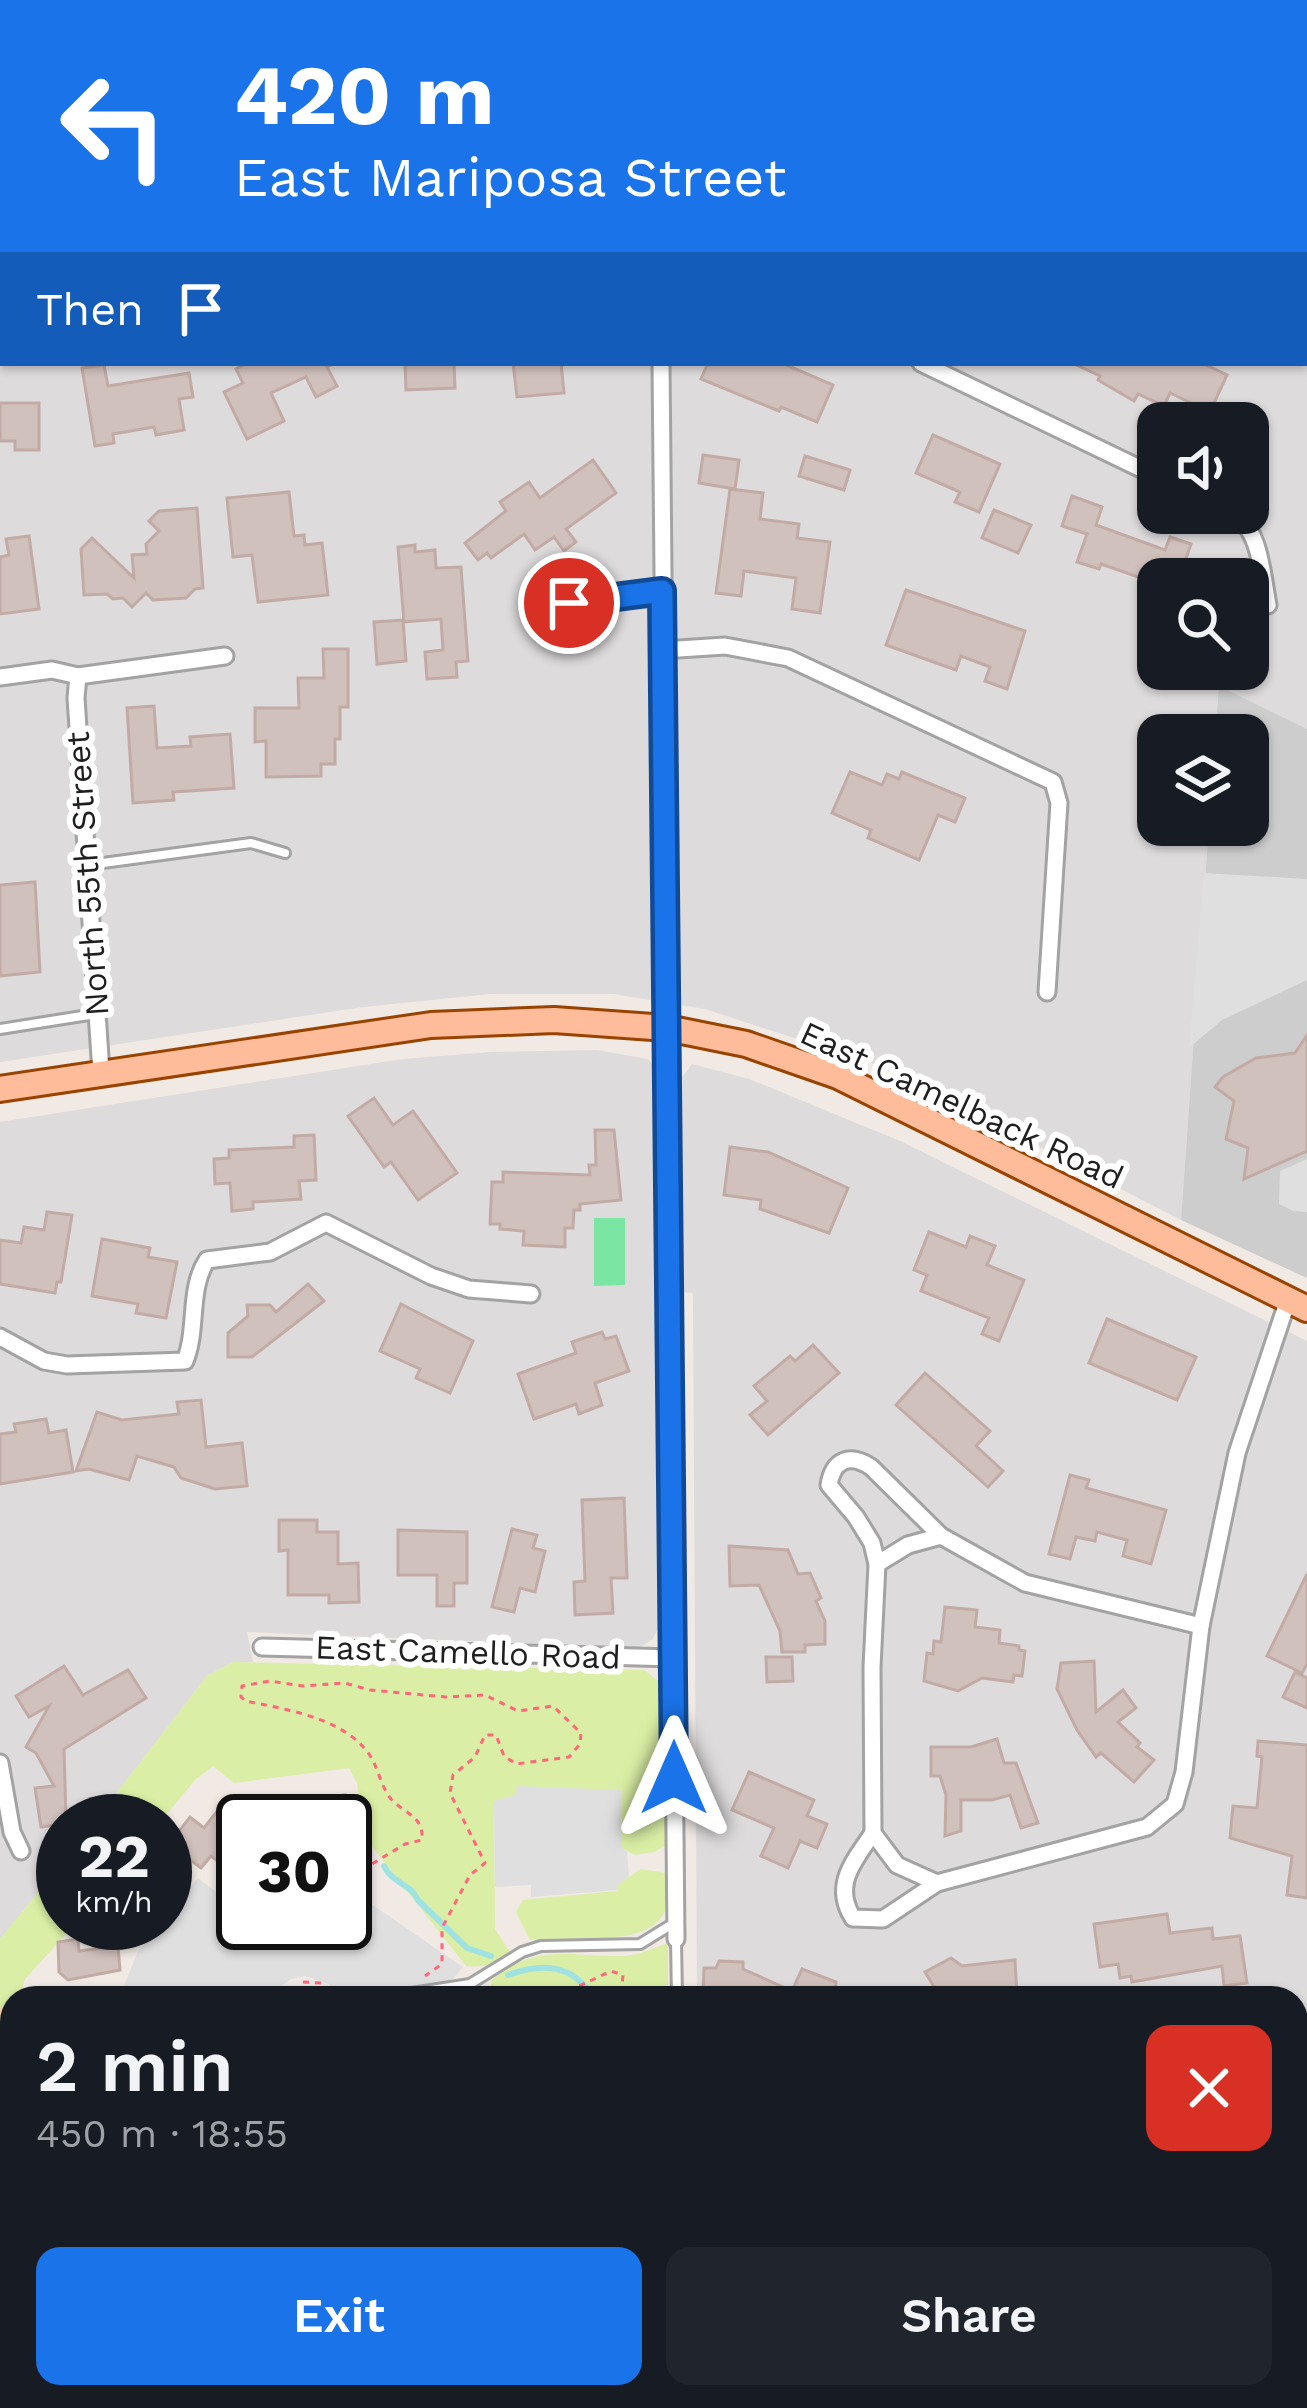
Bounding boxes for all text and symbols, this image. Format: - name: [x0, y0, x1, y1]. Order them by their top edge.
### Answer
- text: 420 m: [234, 46, 494, 144]
- icon: left: [36, 48, 192, 204]
- text: East Mariposa Street: [234, 146, 786, 209]
- icon: arrive: [168, 276, 234, 342]
- text: Then: [36, 283, 144, 336]
- map controls: [1137, 402, 1269, 846]
- button: sound: [1137, 402, 1269, 534]
- pin: [518, 552, 620, 654]
- button: search: [1137, 558, 1269, 690]
- icon: arrive: [536, 570, 602, 636]
- button: layers: [1137, 714, 1269, 846]
- street label: North 55th Street: [58, 730, 116, 1018]
- street label: East Camelback Road: [794, 1013, 1130, 1197]
- street label: East Camello Road: [315, 1627, 621, 1677]
- position arrow: [611, 1715, 737, 1841]
- speed limit sign: 30: [216, 1794, 372, 1950]
- text: 22: [78, 1821, 150, 1892]
- text: km/h: [75, 1884, 153, 1919]
- text: 2 min: [36, 2024, 234, 2108]
- button: close: [1146, 2025, 1272, 2151]
- text: 450 m · 18:55: [36, 2111, 288, 2156]
- button: Exit: [36, 2247, 642, 2385]
- button: Share: [666, 2247, 1272, 2385]

